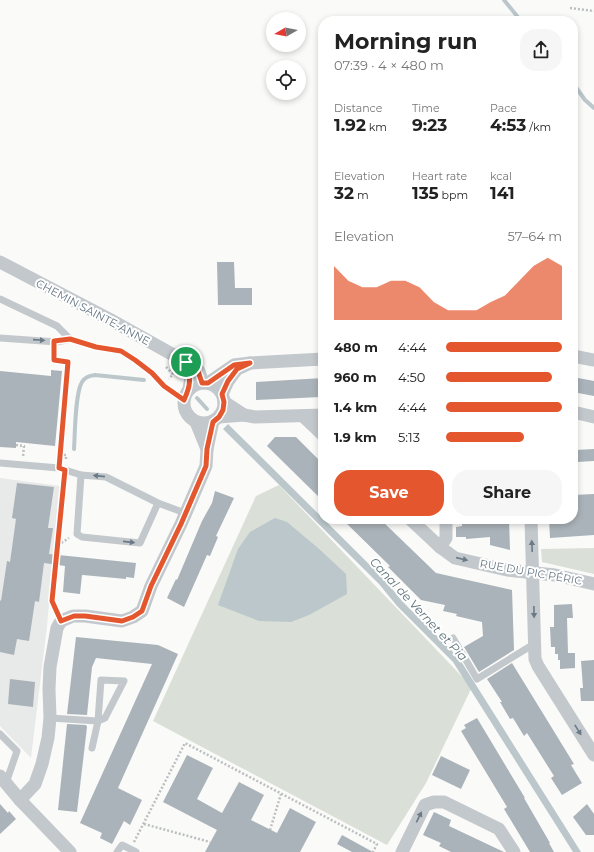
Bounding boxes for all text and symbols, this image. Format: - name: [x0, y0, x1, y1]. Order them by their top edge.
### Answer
- north arrow: [266, 12, 306, 52]
- map controls: [266, 12, 306, 100]
- text: Morning run: [334, 28, 477, 55]
- button: share: [520, 29, 562, 71]
- text: 07:39 · 4 × 480 m: [334, 57, 444, 73]
- button: locate: [266, 60, 306, 100]
- text: Distance: [334, 101, 382, 115]
- text: Time: [412, 101, 440, 115]
- text: Pace: [490, 101, 517, 115]
- text: 1.92: [334, 115, 366, 135]
- text: 9:23: [412, 115, 447, 135]
- text: 4:53: [490, 115, 526, 135]
- text: km: [366, 120, 387, 134]
- text: /km: [526, 120, 551, 134]
- text: Elevation: [334, 169, 385, 183]
- text: Heart rate: [412, 169, 467, 183]
- text: kcal: [490, 169, 512, 183]
- text: 32: [334, 183, 354, 203]
- text: 135: [412, 183, 439, 203]
- text: 141: [490, 183, 515, 203]
- text: m: [354, 188, 369, 202]
- text: bpm: [439, 188, 468, 202]
- text: Elevation: [334, 228, 394, 244]
- text: 57–64 m: [508, 228, 562, 244]
- street label: CHEMIN SAINTE-ANNE: [34, 276, 152, 348]
- one-way arrow: [33, 337, 45, 344]
- text: 480 m: [334, 339, 378, 355]
- text: 4:44: [398, 339, 427, 355]
- pin: [169, 345, 203, 379]
- icon: arrive: [175, 351, 197, 373]
- text: 960 m: [334, 369, 377, 385]
- text: 4:50: [398, 369, 425, 385]
- text: 1.4 km: [334, 399, 377, 415]
- text: 4:44: [398, 399, 427, 415]
- text: 1.9 km: [334, 429, 377, 445]
- text: 5:13: [398, 429, 420, 445]
- button: Save: [334, 470, 444, 516]
- button: Share: [452, 470, 562, 516]
- one-way arrow: [93, 473, 105, 480]
- one-way arrow: [123, 539, 135, 545]
- one-way arrow: [529, 540, 536, 552]
- water label: Canal de Vernet et Pia: [367, 554, 471, 664]
- street label: RUE DU PIC PÉRIC: [479, 556, 583, 588]
- one-way arrow: [456, 557, 468, 563]
- one-way arrow: [531, 606, 537, 619]
- one-way arrow: [574, 724, 581, 736]
- one-way arrow: [416, 811, 422, 823]

